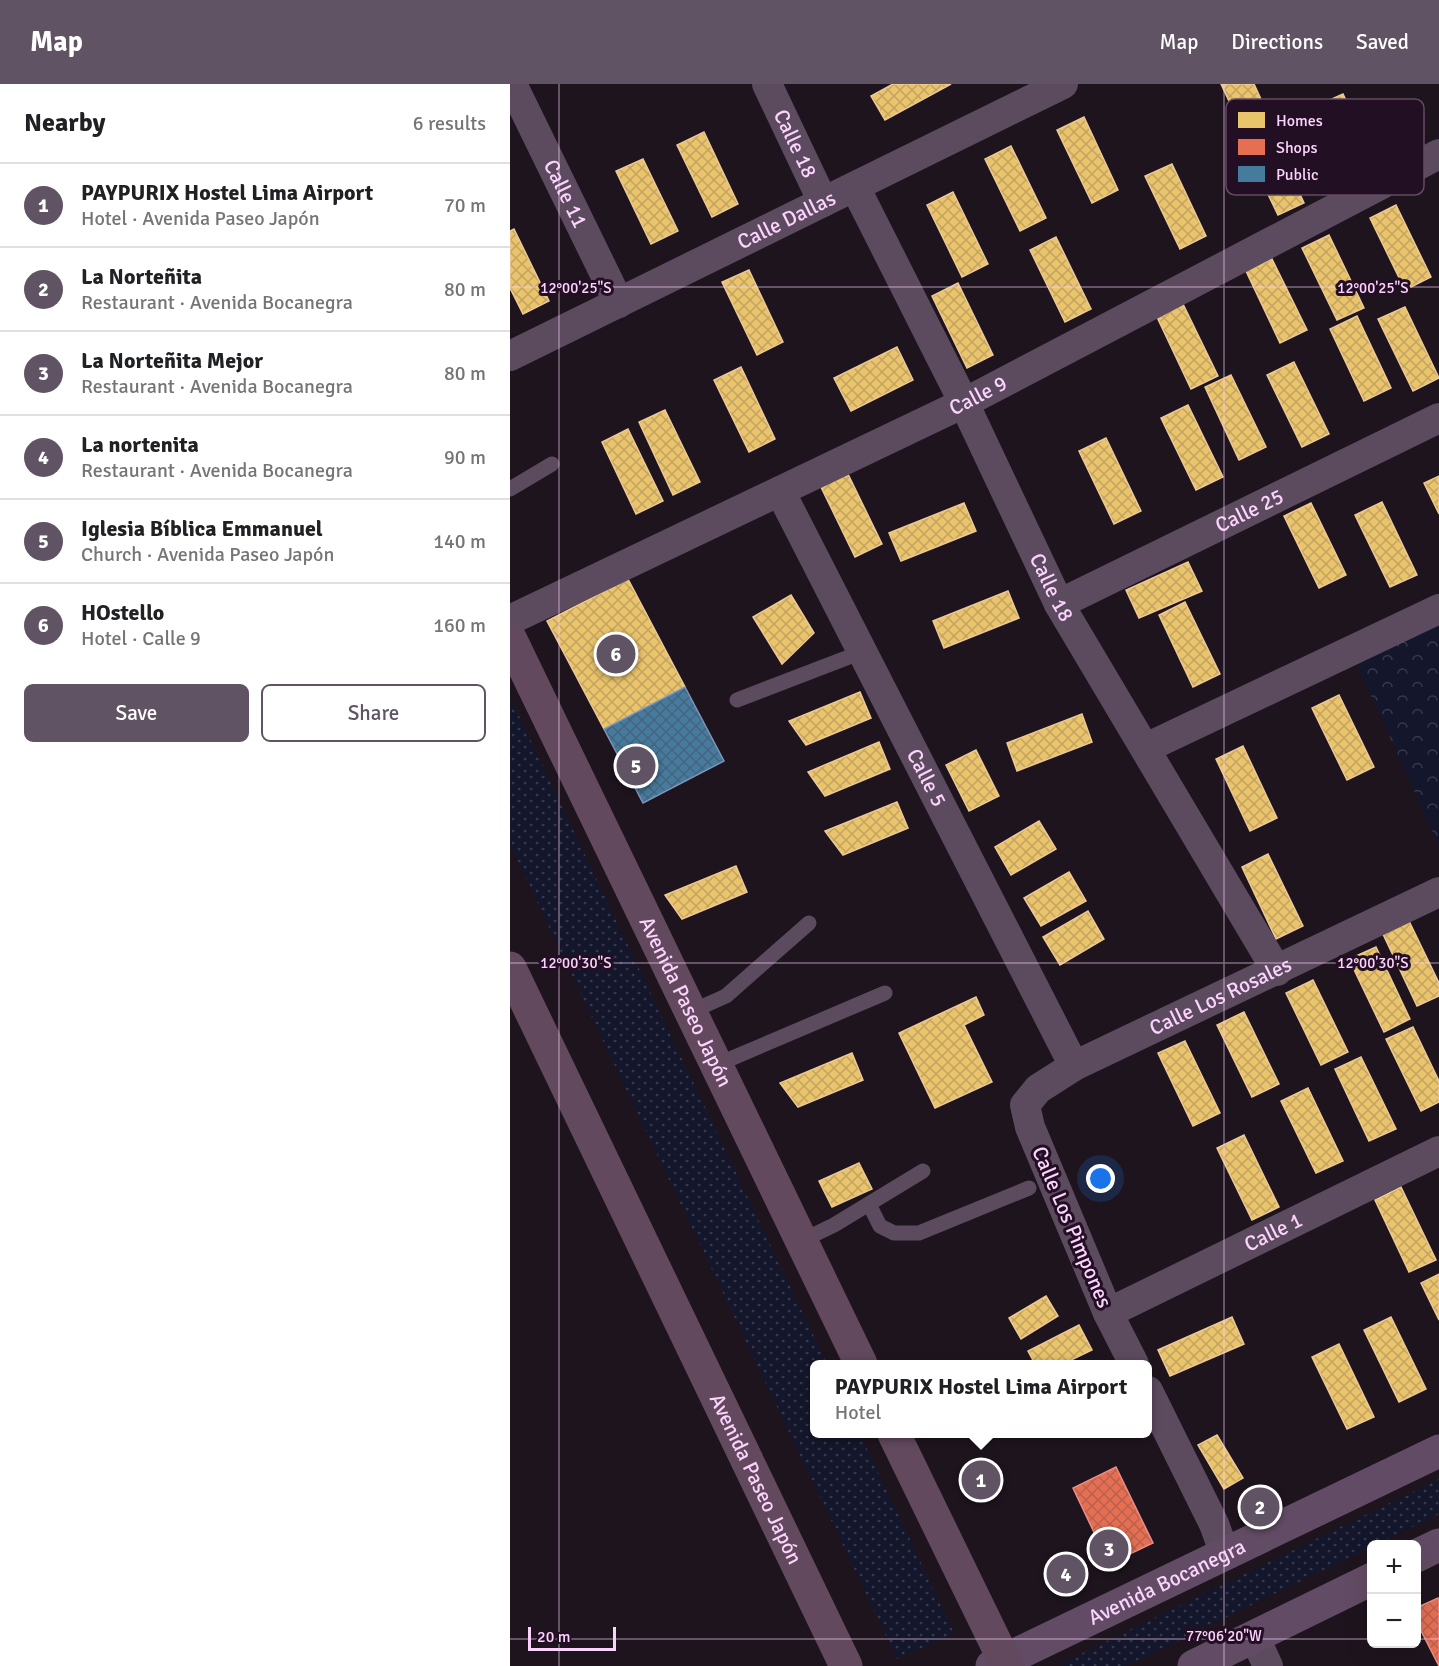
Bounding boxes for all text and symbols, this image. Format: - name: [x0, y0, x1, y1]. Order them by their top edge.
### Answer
- text: Map: [30, 25, 83, 59]
- text: Map: [1160, 29, 1198, 55]
- text: Directions: [1231, 29, 1323, 55]
- text: Saved: [1356, 29, 1409, 55]
- legend: [1226, 99, 1424, 195]
- street label: Calle 18: [768, 105, 823, 182]
- text: Nearby: [24, 107, 105, 139]
- text: 6 results: [413, 111, 486, 136]
- text: Homes: [1276, 111, 1323, 131]
- text: Shops: [1276, 138, 1317, 158]
- street label: Calle 11: [538, 155, 593, 232]
- text: Public: [1276, 165, 1319, 185]
- text: PAYPURIX Hostel Lima Airport: [81, 179, 373, 206]
- street label: Calle Dallas: [733, 185, 840, 255]
- text: 1: [38, 193, 49, 218]
- text: 70 m: [444, 193, 486, 218]
- text: Hotel · Avenida Paseo Japón: [81, 206, 320, 231]
- text: La Norteñita: [81, 263, 202, 290]
- text: 2: [38, 277, 49, 302]
- text: 80 m: [444, 277, 486, 302]
- text: 12°00'25"S: [540, 279, 612, 297]
- text: 12°00'25"S: [1337, 279, 1409, 297]
- text: Restaurant · Avenida Bocanegra: [81, 290, 353, 315]
- text: La Norteñita Mejor: [81, 347, 263, 374]
- text: 3: [38, 361, 49, 386]
- text: 80 m: [444, 361, 486, 386]
- street label: Calle 9: [945, 370, 1011, 421]
- text: Restaurant · Avenida Bocanegra: [81, 374, 353, 399]
- text: La nortenita: [81, 431, 199, 458]
- text: 4: [38, 445, 49, 470]
- text: 90 m: [444, 445, 486, 470]
- text: Restaurant · Avenida Bocanegra: [81, 458, 353, 483]
- street label: Calle 25: [1211, 483, 1288, 539]
- text: Iglesia Bíblica Emmanuel: [81, 515, 323, 542]
- text: 5: [38, 529, 49, 554]
- text: 140 m: [433, 529, 486, 554]
- text: Church · Avenida Paseo Japón: [81, 542, 334, 567]
- street label: Calle 18: [1024, 549, 1079, 626]
- text: HOstello: [81, 599, 164, 626]
- text: 6: [38, 613, 49, 638]
- text: 160 m: [433, 613, 486, 638]
- text: Hotel · Calle 9: [81, 626, 201, 651]
- pin: 6: [596, 632, 636, 676]
- button: Save: [24, 684, 249, 742]
- button: Share: [261, 684, 486, 742]
- pin: 5: [616, 744, 656, 788]
- street label: Calle 5: [901, 744, 952, 811]
- street label: Avenida Paseo Japón: [634, 912, 738, 1091]
- street label: Calle Los Rosales: [1145, 951, 1296, 1041]
- text: 12°00'30"S: [540, 954, 612, 972]
- text: 12°00'30"S: [1337, 954, 1409, 972]
- street label: Calle Los Pimpones: [1026, 1142, 1118, 1312]
- your location: [1086, 1164, 1115, 1193]
- street label: Calle 1: [1240, 1207, 1307, 1257]
- popup: [810, 1360, 1152, 1438]
- text: PAYPURIX Hostel Lima Airport: [835, 1373, 1127, 1400]
- street label: Avenida Paseo Japón: [704, 1389, 808, 1568]
- text: Hotel: [835, 1400, 881, 1425]
- pin: 1: [962, 1458, 1000, 1502]
- pin: 2: [1240, 1484, 1280, 1530]
- pin: 3: [1090, 1526, 1128, 1572]
- street label: Avenida Bocanegra: [1084, 1533, 1250, 1631]
- map controls: [1367, 1540, 1421, 1648]
- button: +: [1367, 1540, 1421, 1594]
- pin: 4: [1046, 1552, 1086, 1596]
- button: −: [1367, 1594, 1421, 1648]
- scale bar: [528, 1624, 616, 1652]
- text: 20 m: [537, 1627, 571, 1647]
- text: 77°06'20"W: [1186, 1627, 1262, 1645]

